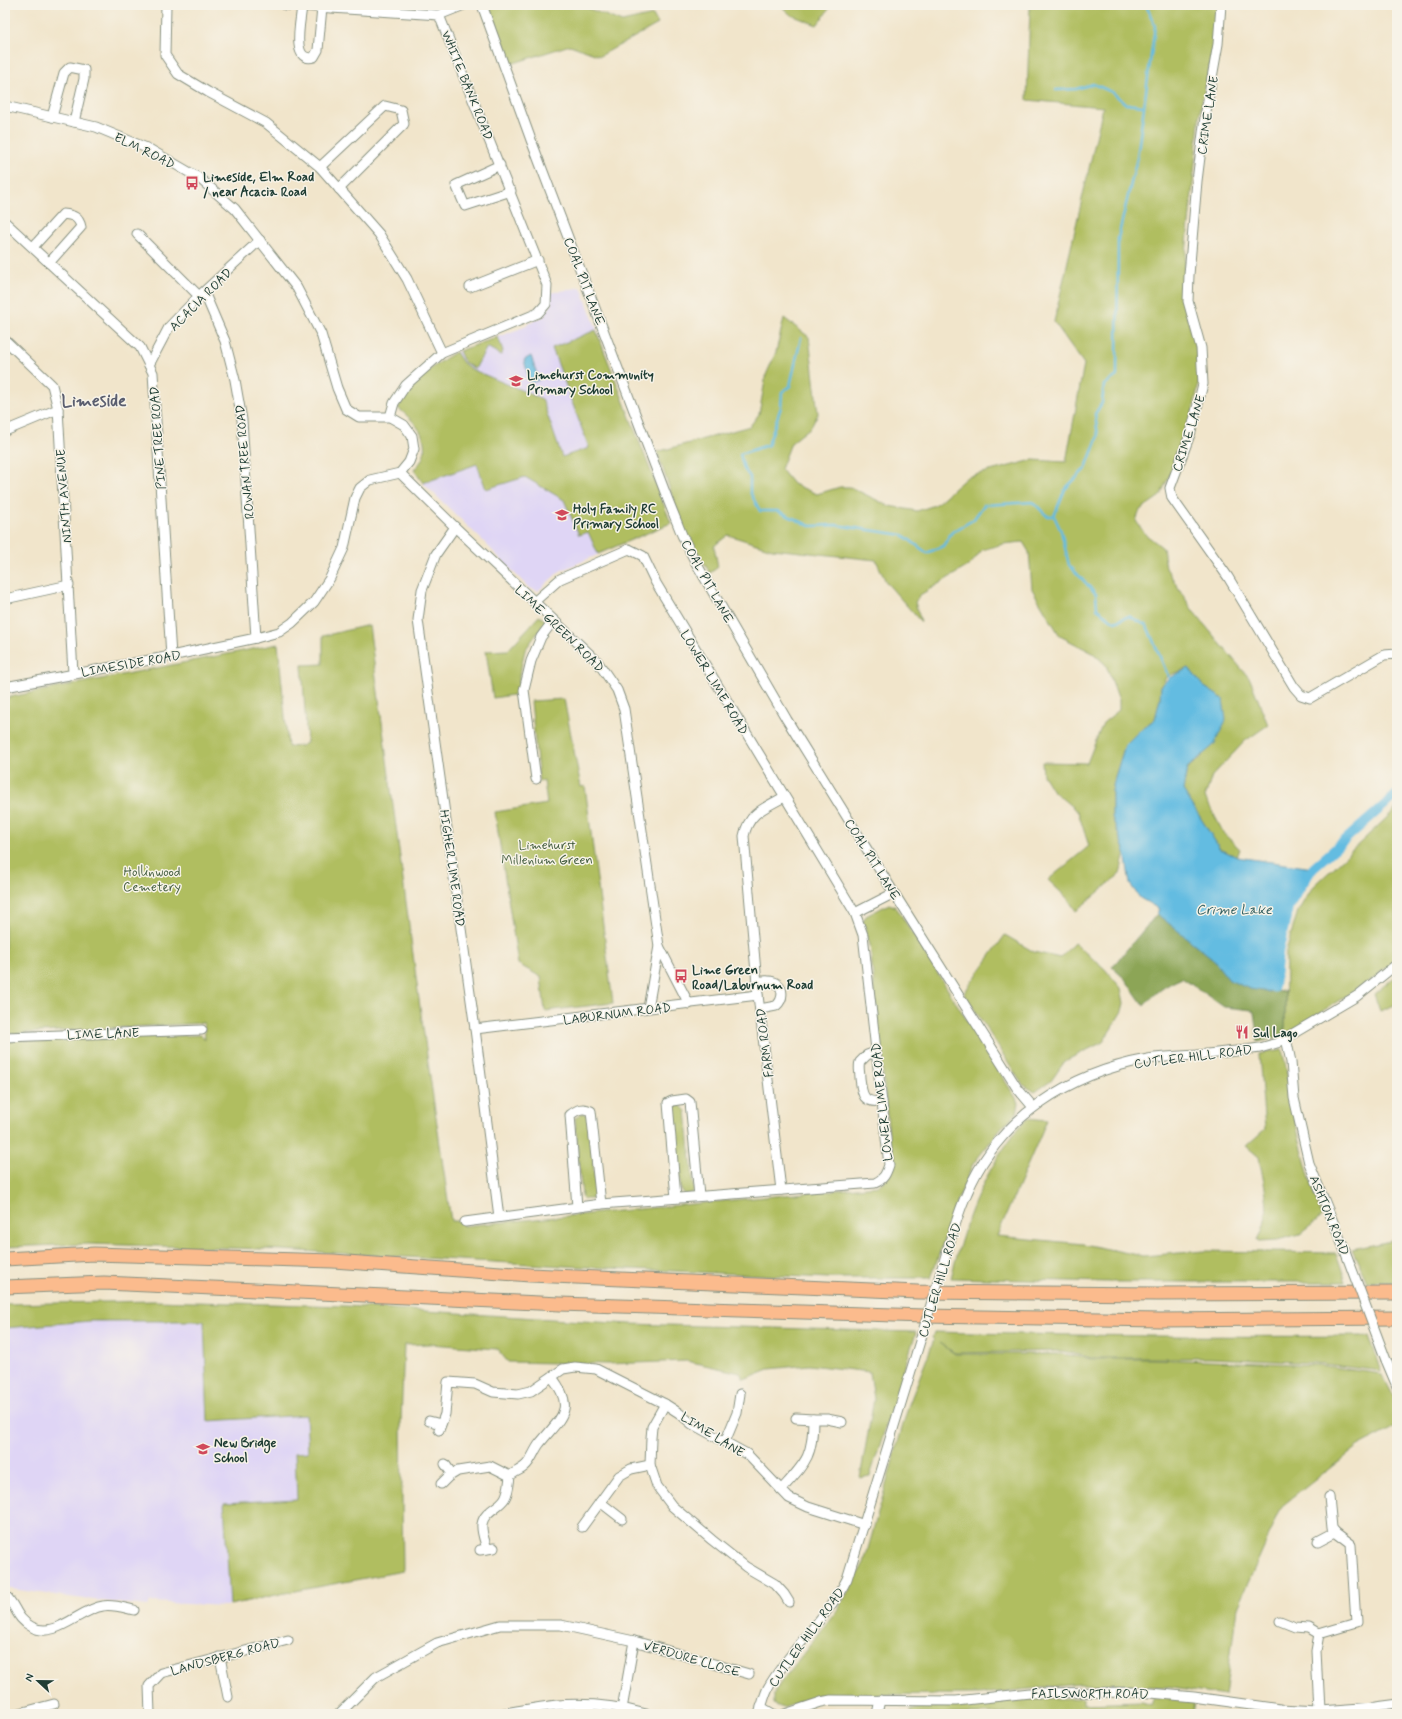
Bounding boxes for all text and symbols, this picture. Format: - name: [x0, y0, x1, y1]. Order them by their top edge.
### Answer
- street label: WHITE BANK ROAD: [437, 28, 496, 143]
- street label: CRIME LANE: [1194, 74, 1223, 156]
- street label: ELM ROAD: [111, 129, 178, 173]
- place label: Limeside, Elm Road / near Acacia Road: [203, 169, 314, 201]
- bus stop icon: Limeside, Elm Road / near Acacia Road: [184, 175, 200, 191]
- street label: COAL PIT LANE: [559, 235, 608, 328]
- street label: ACACIA ROAD: [166, 265, 236, 335]
- place label: Limehurst Community Primary School: [527, 367, 654, 399]
- school or university icon: Limehurst Community Primary School: [508, 373, 524, 389]
- street label: PINE TREE ROAD: [146, 386, 171, 490]
- district label: Limeside: [62, 390, 127, 412]
- street label: CRIME LANE: [1169, 393, 1210, 474]
- street label: ROWAN TREE ROAD: [232, 404, 259, 520]
- street label: NINTH AVENUE: [53, 448, 76, 543]
- place label: Holy Family RC Primary School: [573, 501, 659, 533]
- school or university icon: Holy Family RC Primary School: [554, 507, 570, 523]
- street label: COAL PIT LANE: [677, 537, 737, 626]
- street label: LIME GREEN ROAD: [510, 582, 607, 676]
- street label: LOWER LIME ROAD: [676, 627, 752, 738]
- street label: LIMESIDE ROAD: [80, 647, 183, 682]
- street label: HIGHER LIME ROAD: [435, 809, 468, 928]
- street label: COAL PIT LANE: [840, 816, 904, 904]
- park label: Limehurst Millenium Green: [501, 837, 593, 869]
- park label: Hollinwood Cemetery: [123, 864, 181, 896]
- water label: Crime Lake: [1196, 901, 1273, 919]
- place label: Lime Green Road/Laburnum Road: [692, 962, 813, 994]
- bus stop icon: Lime Green Road/Laburnum Road: [673, 968, 689, 984]
- street label: LABURNUM ROAD: [562, 999, 672, 1030]
- street label: FARM ROAD: [753, 1007, 778, 1079]
- restaurant icon: Sul Lago: [1234, 1024, 1250, 1040]
- street label: LIME LANE: [67, 1025, 140, 1044]
- place label: Sul Lago: [1253, 1025, 1298, 1043]
- street label: LOWER LIME ROAD: [868, 1042, 897, 1162]
- street label: CUTLER HILL ROAD: [1133, 1042, 1253, 1073]
- street label: ASHTON ROAD: [1305, 1173, 1352, 1258]
- street label: CUTLER HILL ROAD: [915, 1221, 966, 1340]
- street label: LIME LANE: [677, 1409, 748, 1462]
- place label: New Bridge School: [214, 1435, 277, 1467]
- school or university icon: New Bridge School: [195, 1441, 211, 1457]
- street label: CUTLER HILL ROAD: [765, 1585, 849, 1691]
- street label: LANDSBERG ROAD: [169, 1635, 282, 1680]
- street label: VERDURE CLOSE: [641, 1637, 742, 1681]
- north arrow: [18, 1661, 58, 1701]
- text: N: [22, 1672, 38, 1684]
- street label: FAILSWORTH ROAD: [1031, 1686, 1149, 1703]

